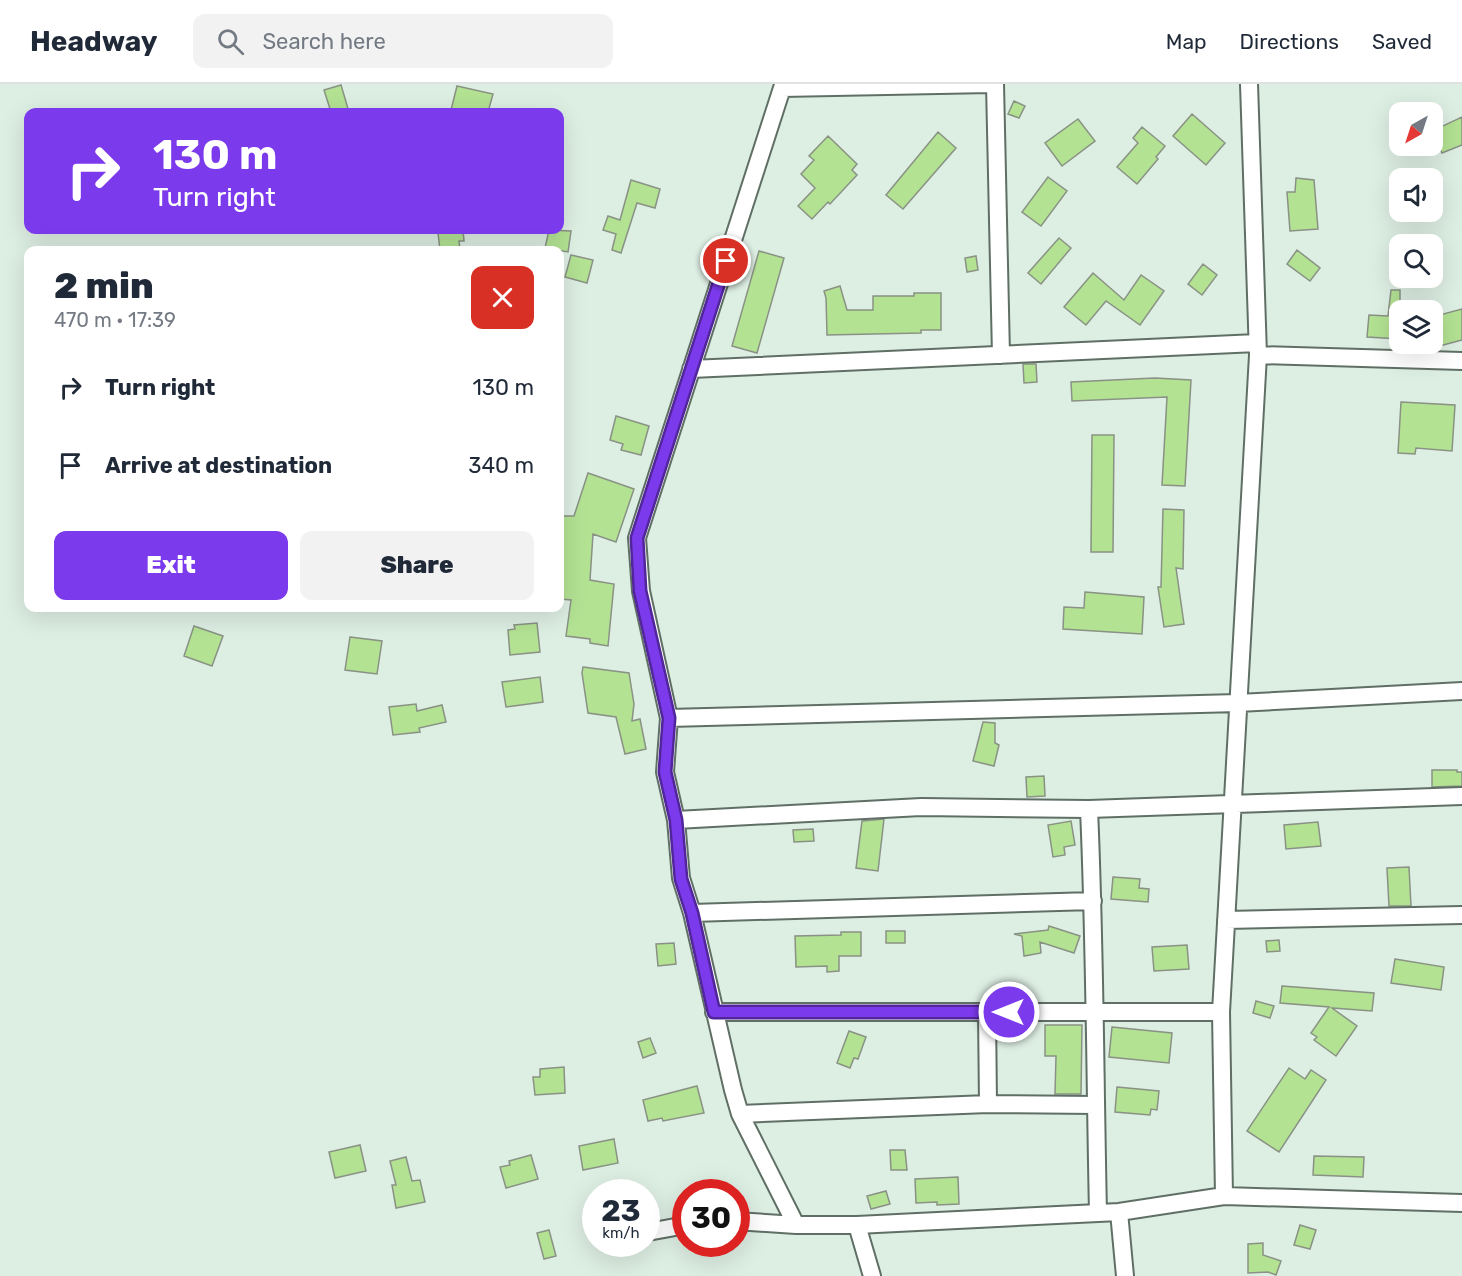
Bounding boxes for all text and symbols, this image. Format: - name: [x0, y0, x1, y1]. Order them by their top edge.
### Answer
- search box: [193, 14, 613, 68]
- text: Headway: [30, 25, 157, 58]
- icon: search: [214, 25, 247, 58]
- text: Search here: [262, 28, 386, 55]
- text: Map: [1166, 29, 1207, 54]
- text: Directions: [1240, 29, 1339, 54]
- text: Saved: [1372, 29, 1432, 54]
- north arrow: [1389, 102, 1443, 156]
- map controls: [1389, 102, 1443, 354]
- text: 130 m: [153, 130, 278, 180]
- icon: right: [54, 132, 132, 210]
- button: sound: [1389, 168, 1443, 222]
- text: Turn right: [153, 181, 276, 213]
- button: search: [1389, 234, 1443, 288]
- pin: [700, 235, 751, 286]
- icon: arrive: [709, 244, 742, 277]
- text: 2 min: [54, 264, 154, 307]
- button: close: [471, 266, 534, 329]
- button: layers: [1389, 300, 1443, 354]
- text: 470 m · 17:39: [54, 308, 176, 332]
- icon: right: [54, 371, 87, 404]
- text: Turn right: [105, 374, 215, 401]
- text: 130 m: [472, 374, 534, 401]
- icon: arrive: [54, 449, 87, 482]
- text: Arrive at destination: [105, 452, 332, 479]
- text: 340 m: [468, 452, 534, 479]
- button: Exit: [54, 531, 288, 600]
- button: Share: [300, 531, 534, 600]
- position arrow: [977, 980, 1041, 1044]
- speed limit sign: 30: [672, 1179, 750, 1257]
- text: 23: [601, 1193, 641, 1229]
- text: km/h: [602, 1224, 640, 1242]

